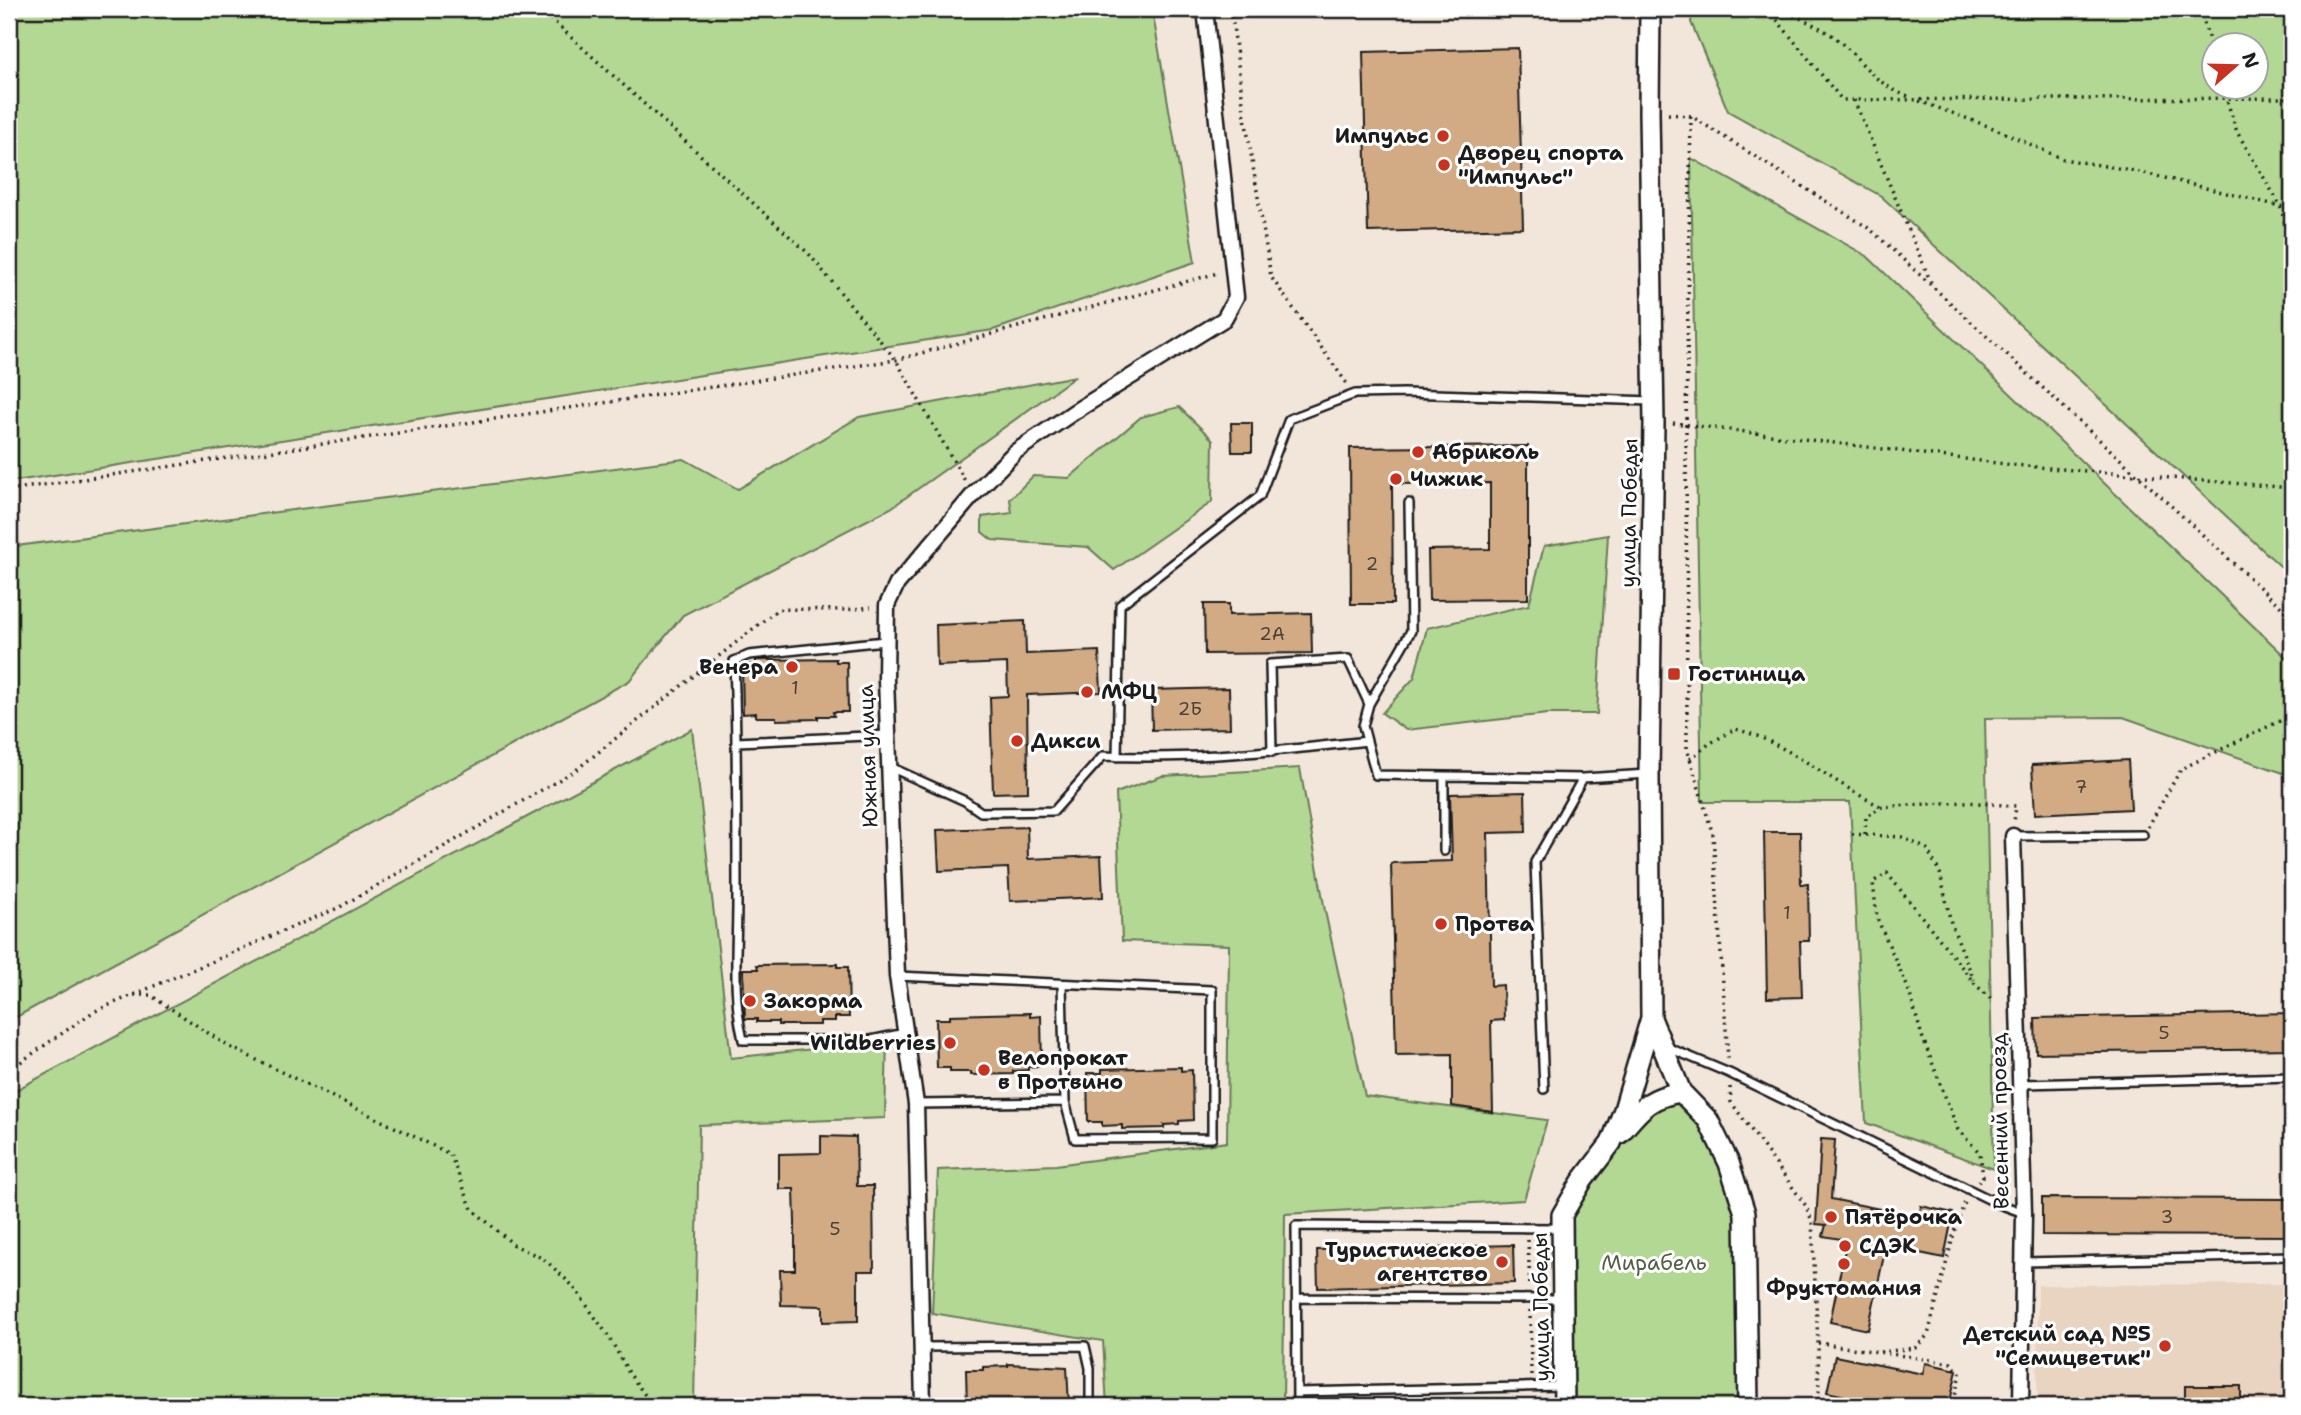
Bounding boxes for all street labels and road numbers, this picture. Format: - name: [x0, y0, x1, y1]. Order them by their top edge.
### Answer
- street label: улица Победы: [1614, 438, 1644, 588]
- street label: Южная улица: [852, 684, 884, 828]
- street label: Весенний проезд: [1984, 1032, 2016, 1210]
- street label: улица Победы: [1526, 1232, 1556, 1382]

